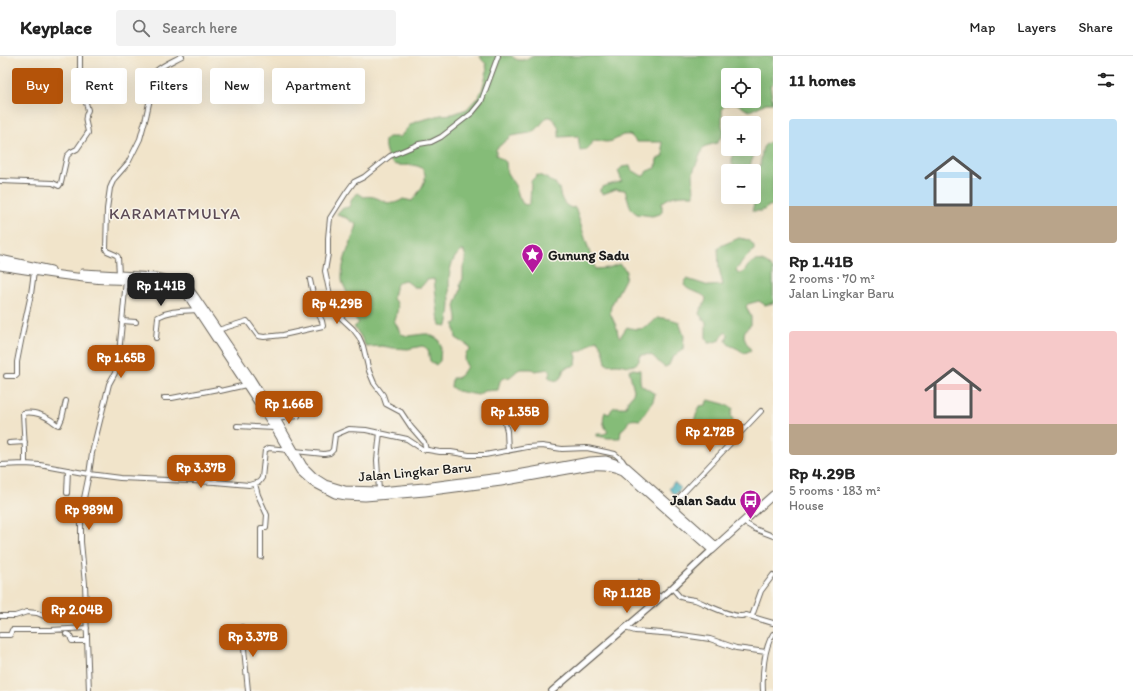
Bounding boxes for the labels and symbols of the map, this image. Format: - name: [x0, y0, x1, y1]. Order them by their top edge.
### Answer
- district label: KARAMATMULYA: [109, 204, 241, 223]
- place icon: Gunung Sadu: [519, 242, 545, 275]
- place label: Gunung Sadu: [548, 247, 630, 264]
- pin: Rp 1.41B: [120, 273, 202, 307]
- pin: Rp 4.29B: [296, 291, 378, 325]
- pin: Rp 1.65B: [80, 345, 162, 379]
- pin: Rp 1.66B: [248, 391, 330, 425]
- pin: Rp 1.35B: [474, 399, 556, 433]
- pin: Rp 2.72B: [669, 419, 751, 453]
- pin: Rp 3.37B: [160, 455, 242, 489]
- street label: Jalan Lingkar Baru: [358, 459, 472, 485]
- bus stop icon: Jalan Sadu: [738, 487, 764, 520]
- place label: Jalan Sadu: [669, 492, 736, 509]
- pin: Rp 989M: [52, 497, 126, 531]
- pin: Rp 1.12B: [586, 580, 668, 614]
- pin: Rp 2.04B: [36, 597, 118, 631]
- pin: Rp 3.37B: [212, 624, 294, 658]

